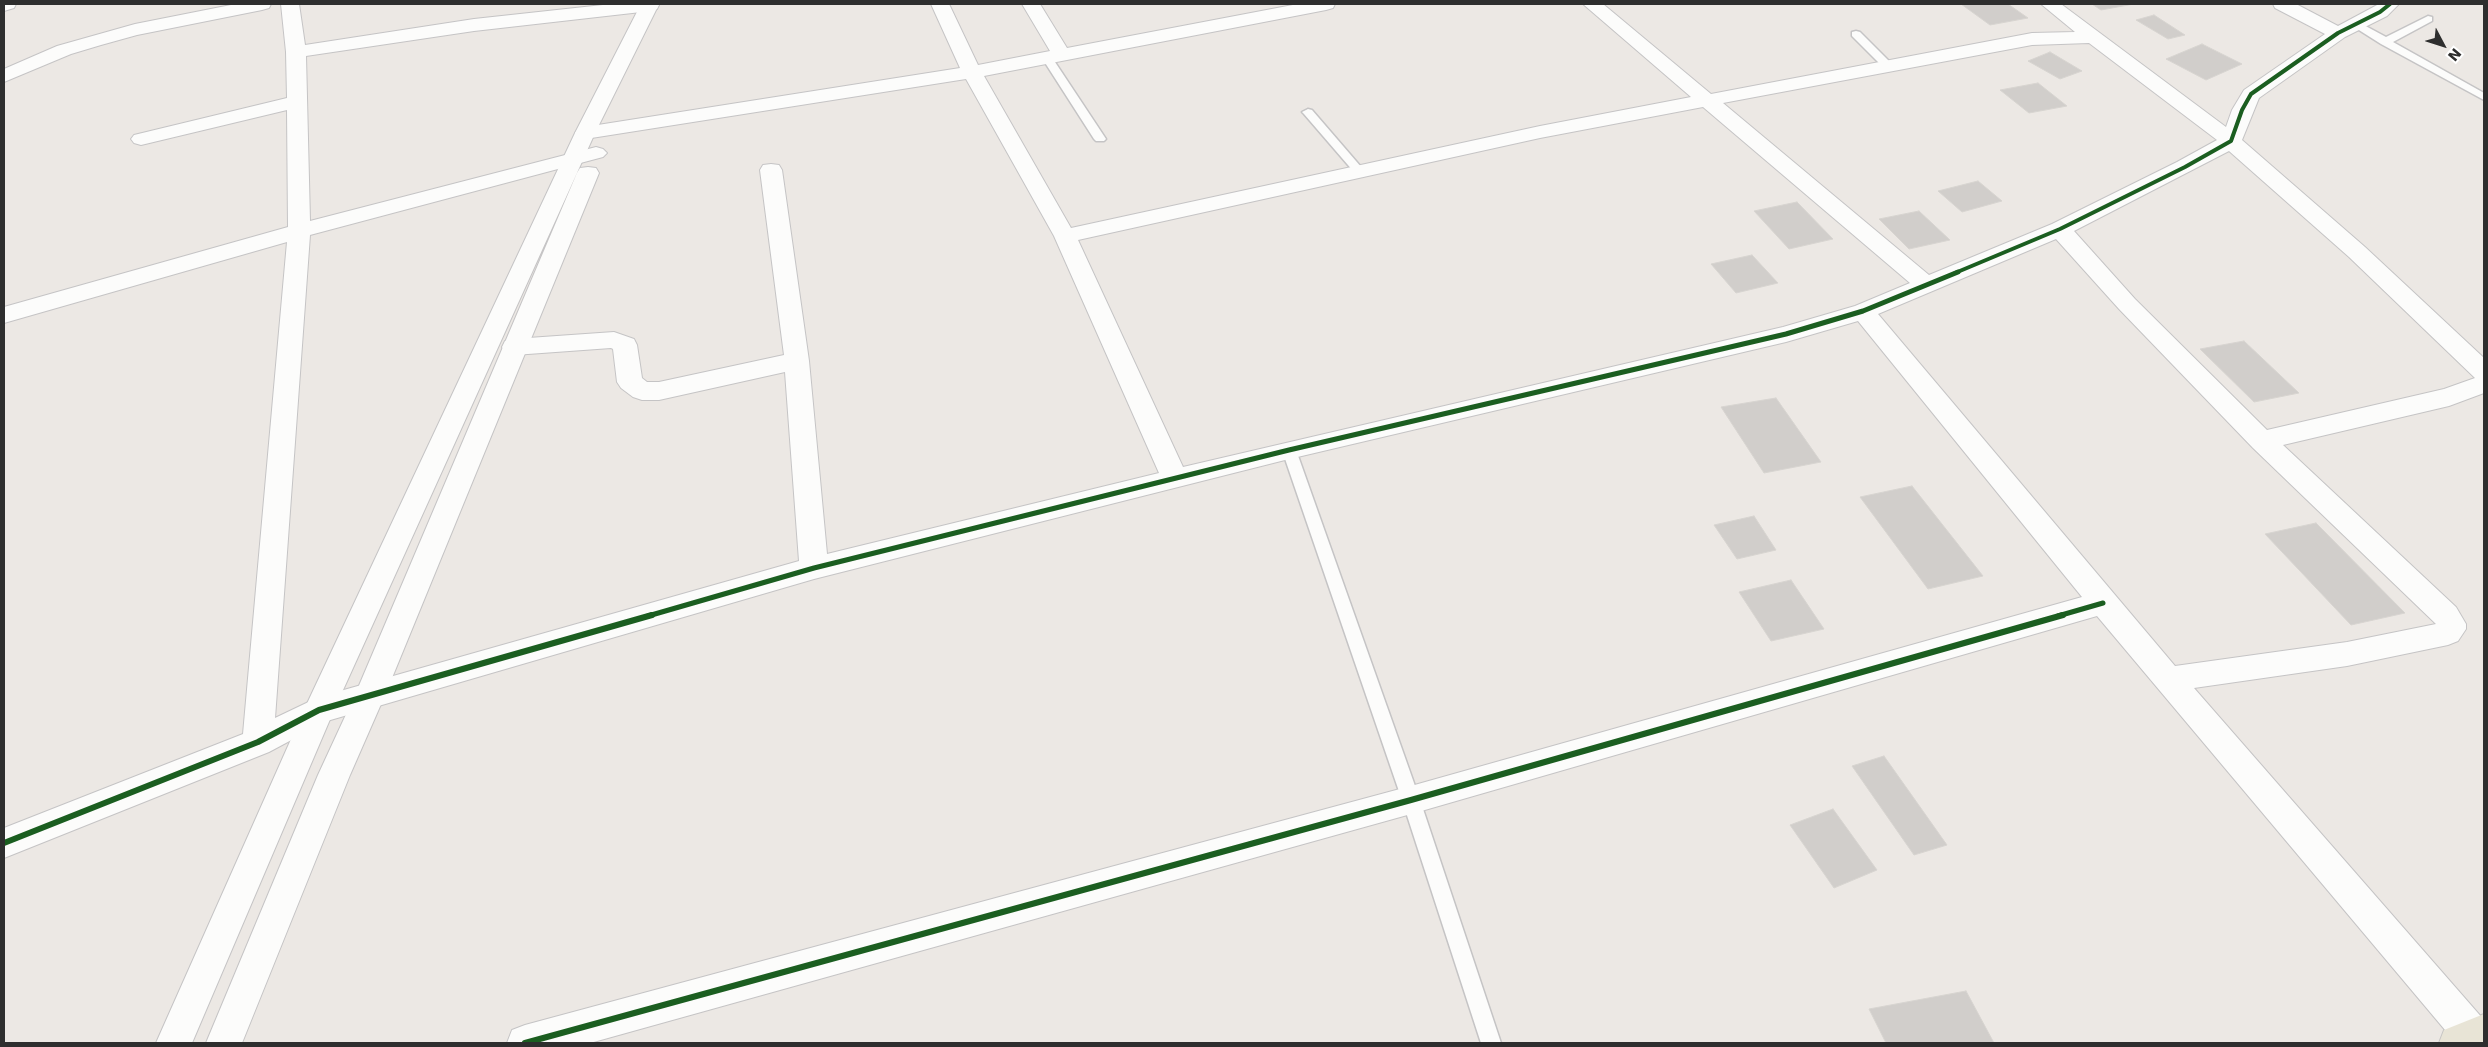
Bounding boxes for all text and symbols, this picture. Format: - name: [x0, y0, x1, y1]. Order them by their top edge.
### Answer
- north arrow: [2418, 20, 2468, 70]
- text: N: [2445, 45, 2464, 64]

